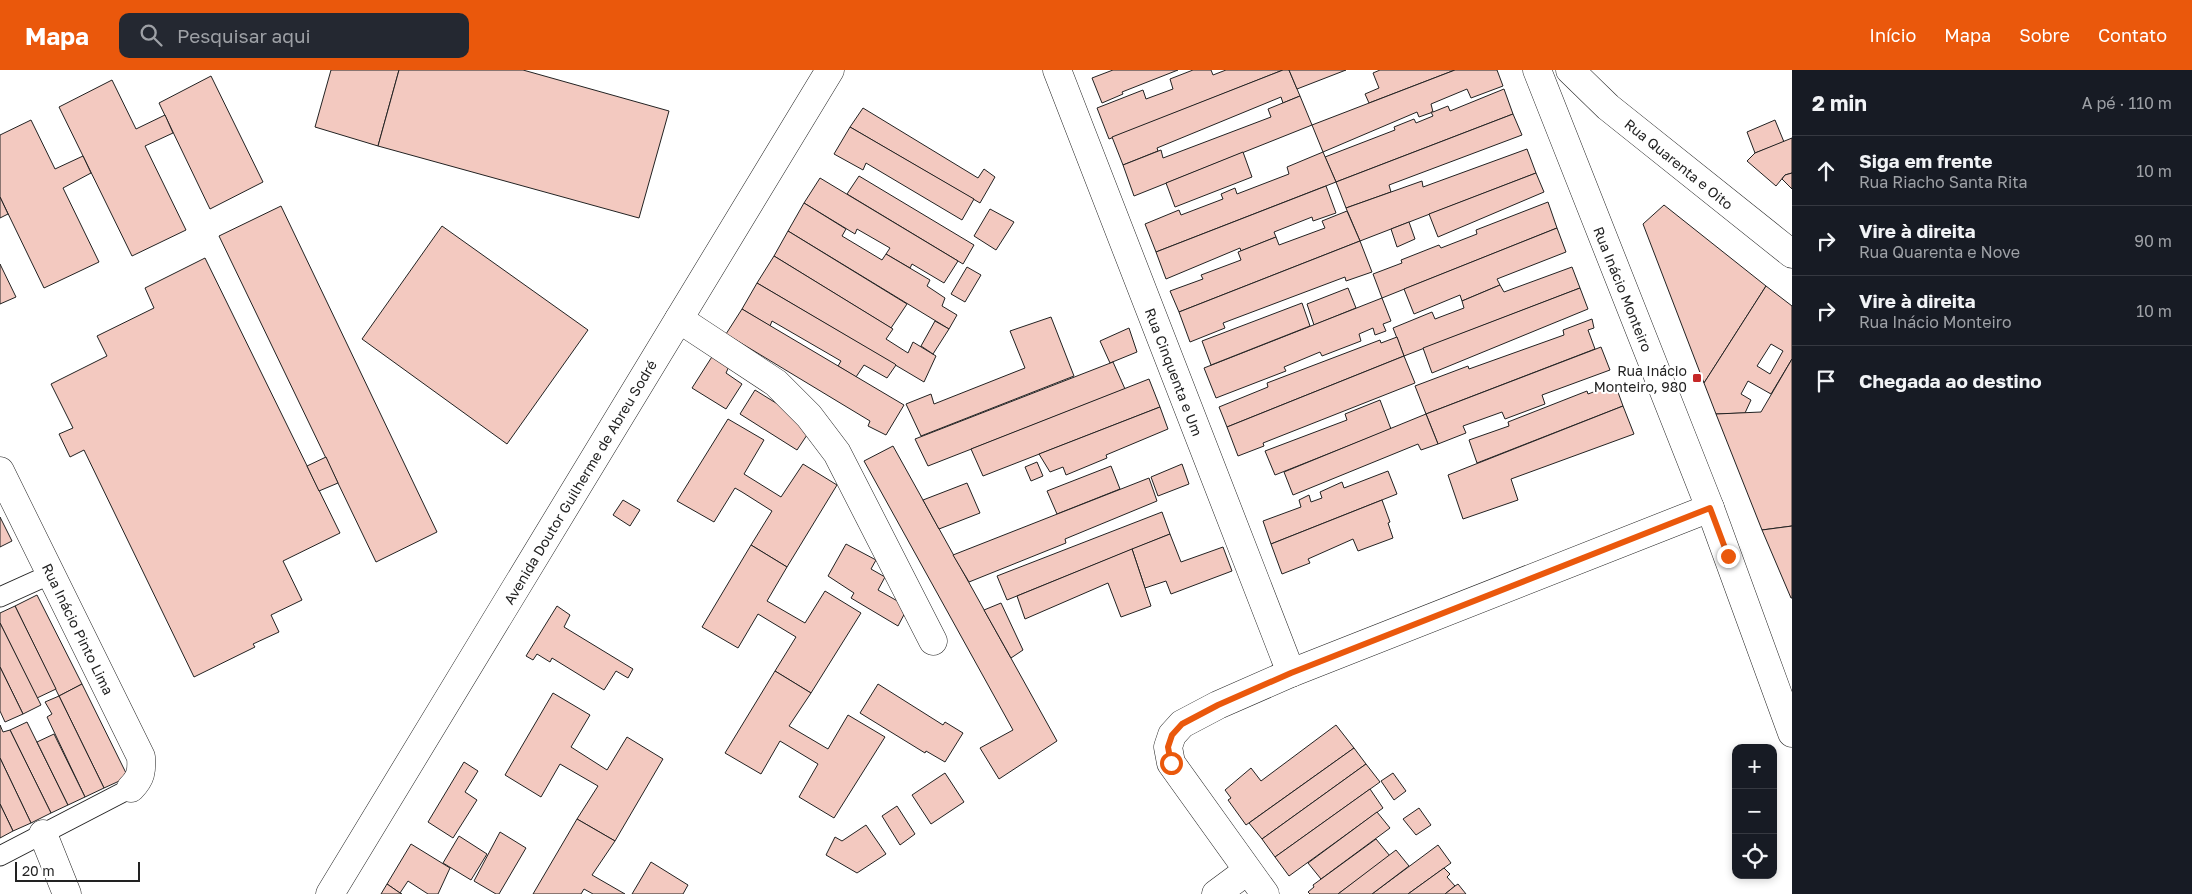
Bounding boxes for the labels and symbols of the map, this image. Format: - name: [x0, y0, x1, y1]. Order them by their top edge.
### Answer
- street label: Rua Quarenta e Oito: [1621, 115, 1737, 213]
- street label: Rua Inácio Monteiro: [1590, 224, 1656, 354]
- street label: Rua Cinquenta e Um: [1142, 306, 1206, 438]
- street label: Avenida Doutor Guilherme de Abreu Sodré: [500, 357, 660, 607]
- place label: Rua Inácio Monteiro, 980: [1594, 362, 1687, 395]
- marker: Rua Inácio Monteiro, 980: [1691, 372, 1703, 384]
- route end: [1717, 545, 1740, 568]
- street label: Rua Inácio Pinto Lima: [39, 560, 117, 698]
- route start: [1160, 752, 1183, 775]
- scale bar: [15, 859, 140, 882]

